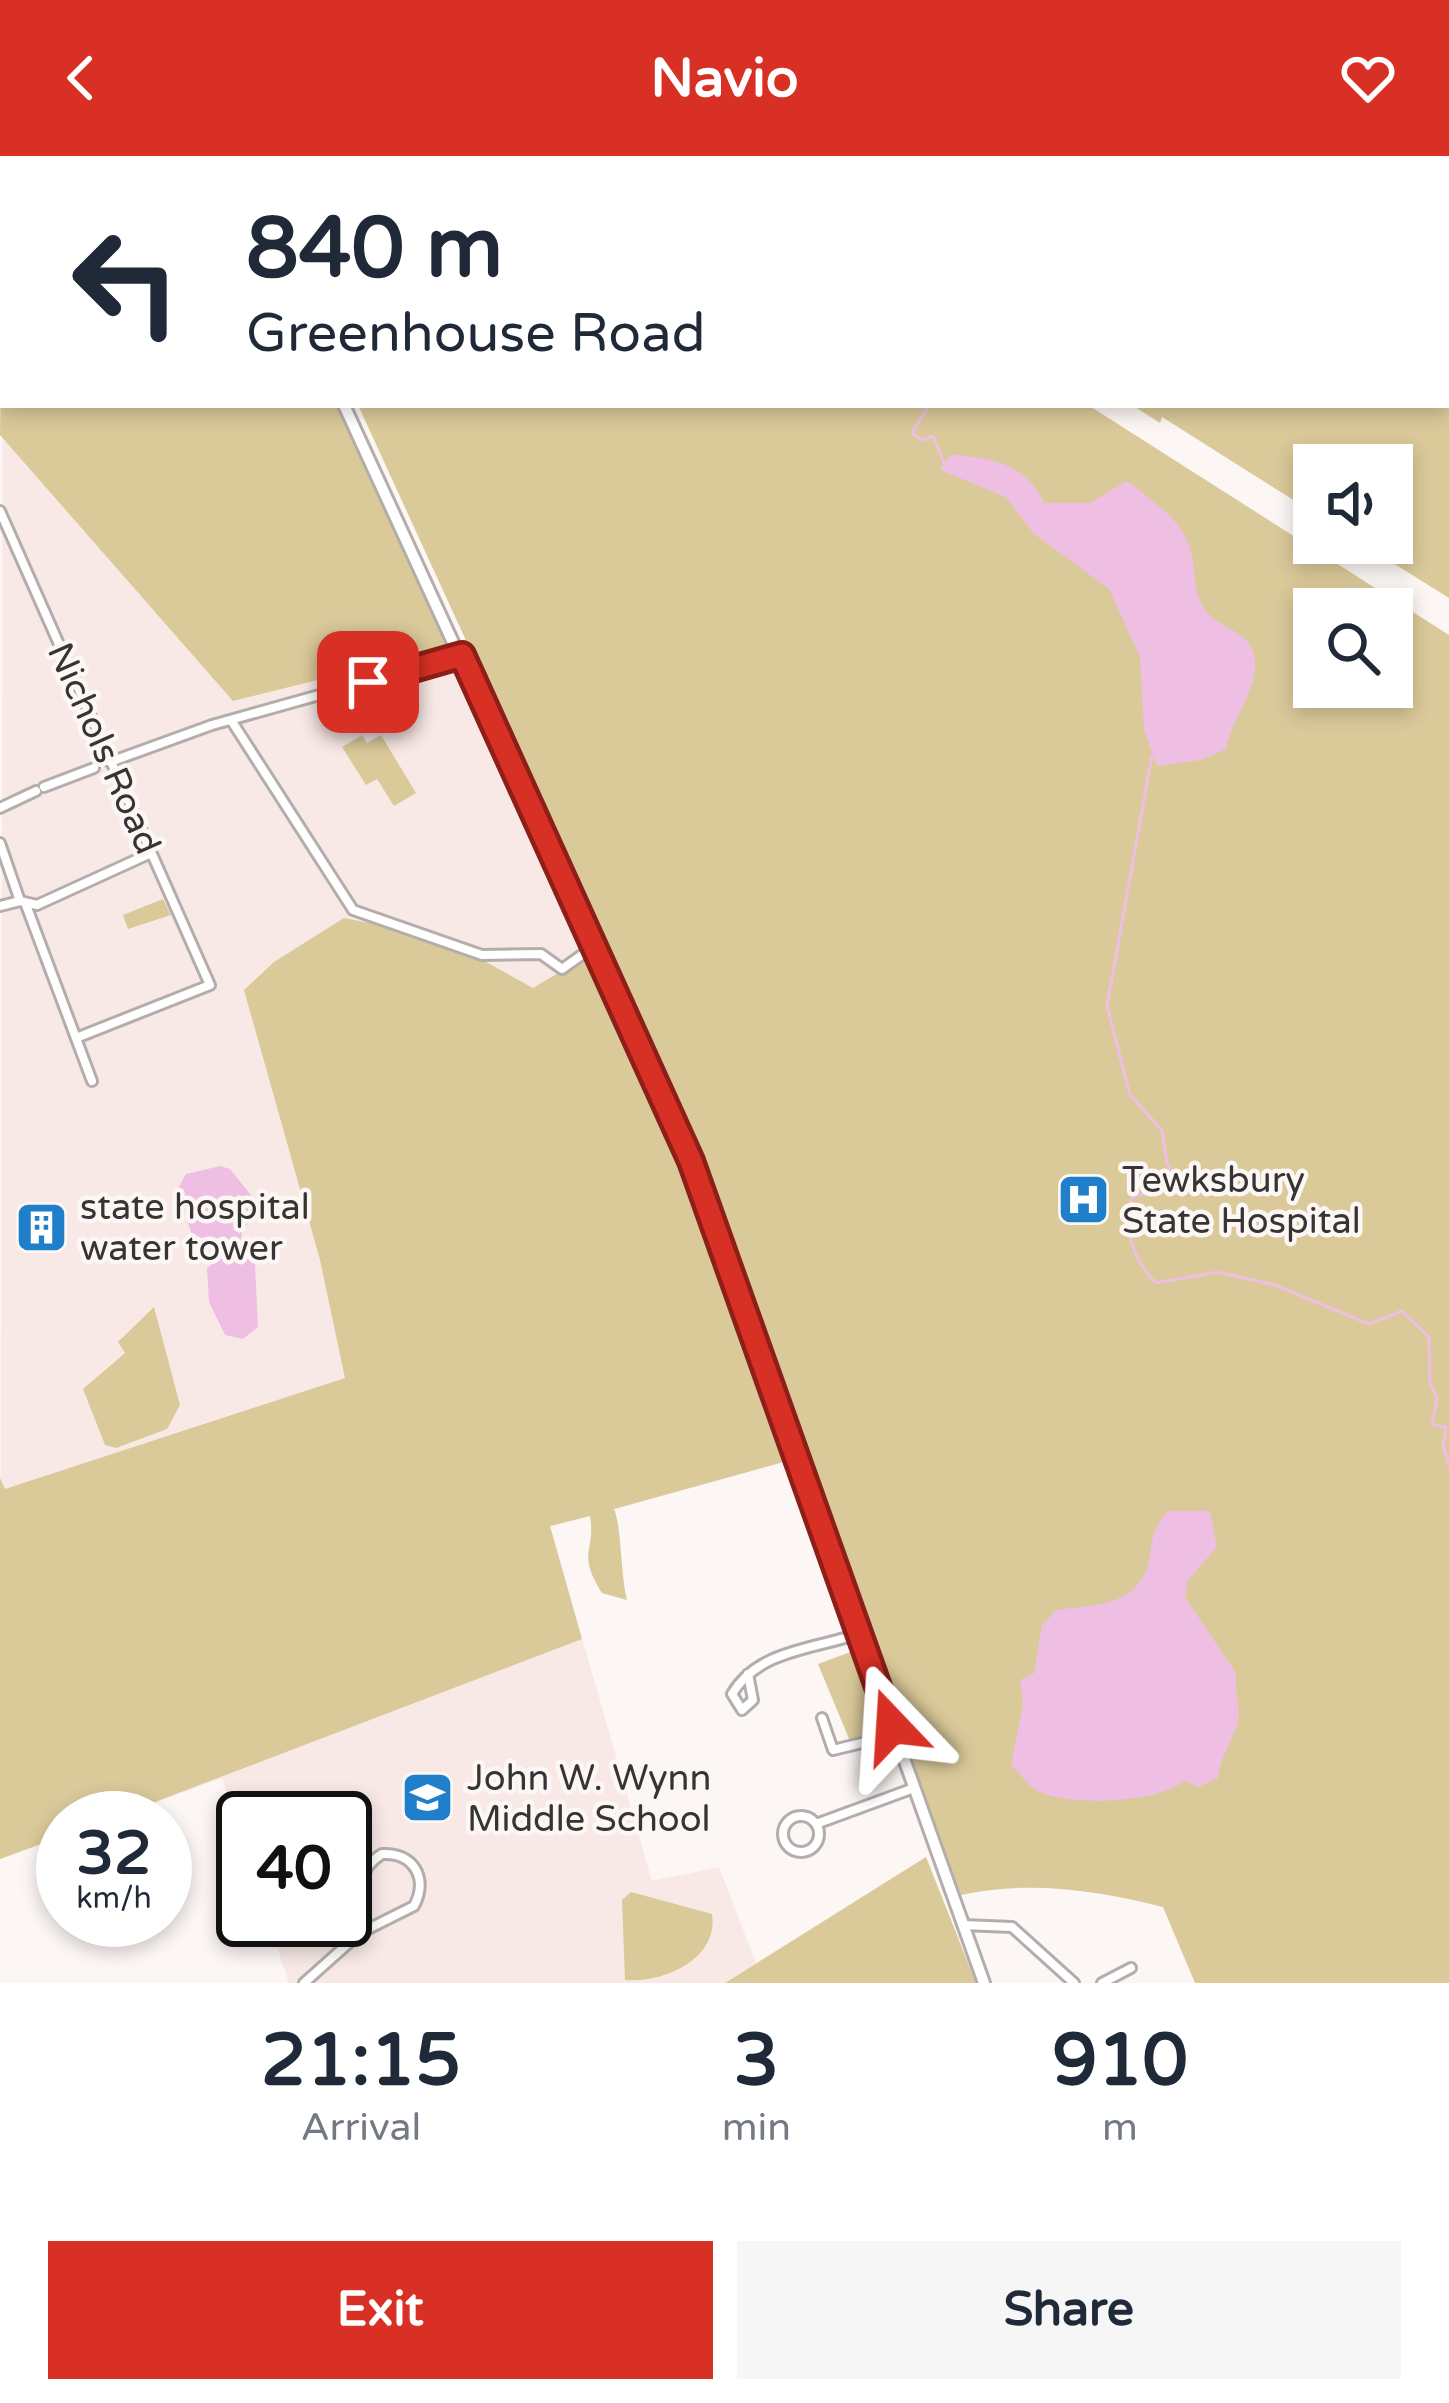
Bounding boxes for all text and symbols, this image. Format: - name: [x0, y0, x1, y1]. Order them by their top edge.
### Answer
- icon: back: [48, 45, 114, 111]
- icon: heart: [1335, 45, 1401, 111]
- text: Navio: [650, 46, 799, 111]
- text: 840 m: [246, 199, 503, 300]
- icon: left: [48, 204, 204, 360]
- text: Greenhouse Road: [246, 301, 706, 366]
- map controls: [1293, 444, 1413, 708]
- button: sound: [1293, 444, 1413, 564]
- button: search: [1293, 588, 1413, 708]
- pin: [317, 631, 419, 733]
- street label: Nichols Road: [38, 636, 169, 861]
- icon: arrive: [335, 649, 401, 715]
- place label: Tewksbury State Hospital: [1122, 1159, 1361, 1243]
- hospital icon: Tewksbury State Hospital: [1055, 1172, 1111, 1228]
- place label: state hospital water tower: [80, 1186, 310, 1270]
- building icon: state hospital water tower: [13, 1199, 69, 1255]
- position arrow: [829, 1663, 955, 1789]
- place label: John W. Wynn Middle School: [467, 1757, 711, 1841]
- school or university icon: John W. Wynn Middle School: [400, 1770, 456, 1826]
- speed limit sign: 40: [216, 1791, 372, 1947]
- text: 32: [76, 1818, 152, 1890]
- text: km/h: [76, 1880, 152, 1917]
- text: 21:15: [261, 2018, 461, 2105]
- text: 3: [734, 2018, 779, 2105]
- text: 910: [1052, 2018, 1188, 2105]
- text: Arrival: [301, 2104, 421, 2151]
- text: min: [722, 2104, 791, 2151]
- text: m: [1102, 2104, 1138, 2151]
- button: Exit: [48, 2241, 713, 2379]
- button: Share: [737, 2241, 1401, 2379]

